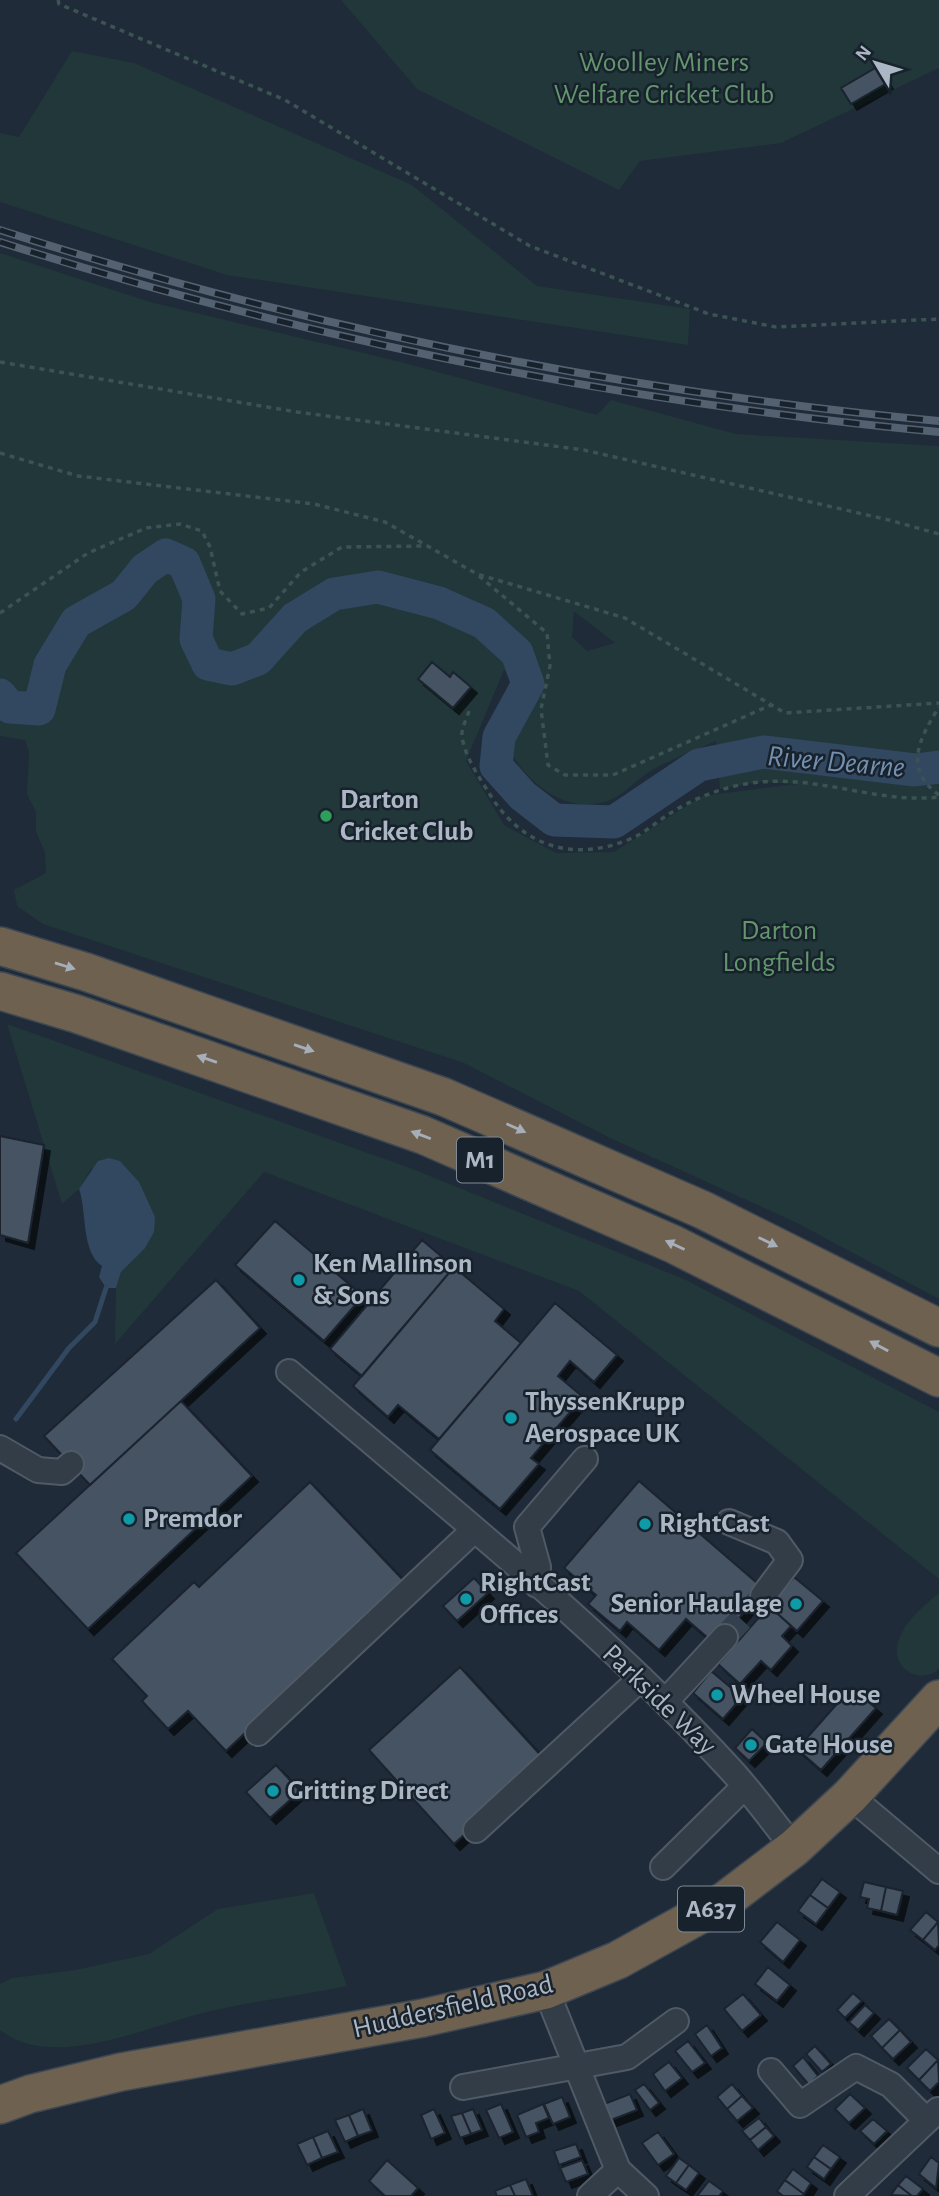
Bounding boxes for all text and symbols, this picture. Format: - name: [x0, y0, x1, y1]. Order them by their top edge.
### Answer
- north arrow: [841, 28, 911, 98]
- text: N: [852, 42, 875, 65]
- park label: Woolley Miners Welfare Cricket Club: [554, 49, 774, 109]
- water label: River Dearne: [766, 741, 906, 783]
- place label: Darton Cricket Club: [340, 786, 473, 846]
- marker: Darton Cricket Club: [318, 808, 334, 824]
- park label: Darton Longfields: [722, 917, 836, 977]
- one-way arrow: [55, 961, 76, 971]
- one-way arrow: [293, 1043, 314, 1054]
- one-way arrow: [196, 1054, 217, 1065]
- one-way arrow: [506, 1122, 526, 1134]
- one-way arrow: [411, 1130, 432, 1141]
- road number: M1: [457, 1138, 503, 1182]
- one-way arrow: [758, 1236, 778, 1247]
- one-way arrow: [665, 1240, 685, 1251]
- place label: Ken Mallinson & Sons: [313, 1250, 473, 1310]
- marker: Ken Mallinson & Sons: [291, 1272, 307, 1288]
- one-way arrow: [869, 1341, 889, 1352]
- place label: ThyssenKrupp Aerospace UK: [525, 1388, 685, 1448]
- marker: ThyssenKrupp Aerospace UK: [503, 1410, 519, 1426]
- place label: Premdor: [143, 1505, 242, 1533]
- place label: RightCast: [659, 1510, 770, 1538]
- marker: Premdor: [121, 1511, 137, 1527]
- marker: RightCast: [637, 1516, 653, 1532]
- place label: RightCast Offices: [480, 1569, 591, 1629]
- place label: Senior Haulage: [610, 1590, 782, 1618]
- marker: RightCast Offices: [458, 1591, 474, 1607]
- marker: Senior Haulage: [788, 1596, 804, 1612]
- street label: Parkside Way: [597, 1639, 721, 1761]
- place label: Wheel House: [731, 1681, 880, 1709]
- marker: Wheel House: [709, 1687, 725, 1703]
- place label: Gate House: [765, 1731, 893, 1759]
- marker: Gate House: [743, 1737, 759, 1753]
- place label: Gritting Direct: [287, 1777, 449, 1805]
- marker: Gritting Direct: [265, 1783, 281, 1799]
- road number: A637: [678, 1886, 744, 1932]
- street label: Huddersfield Road: [350, 1970, 556, 2044]

